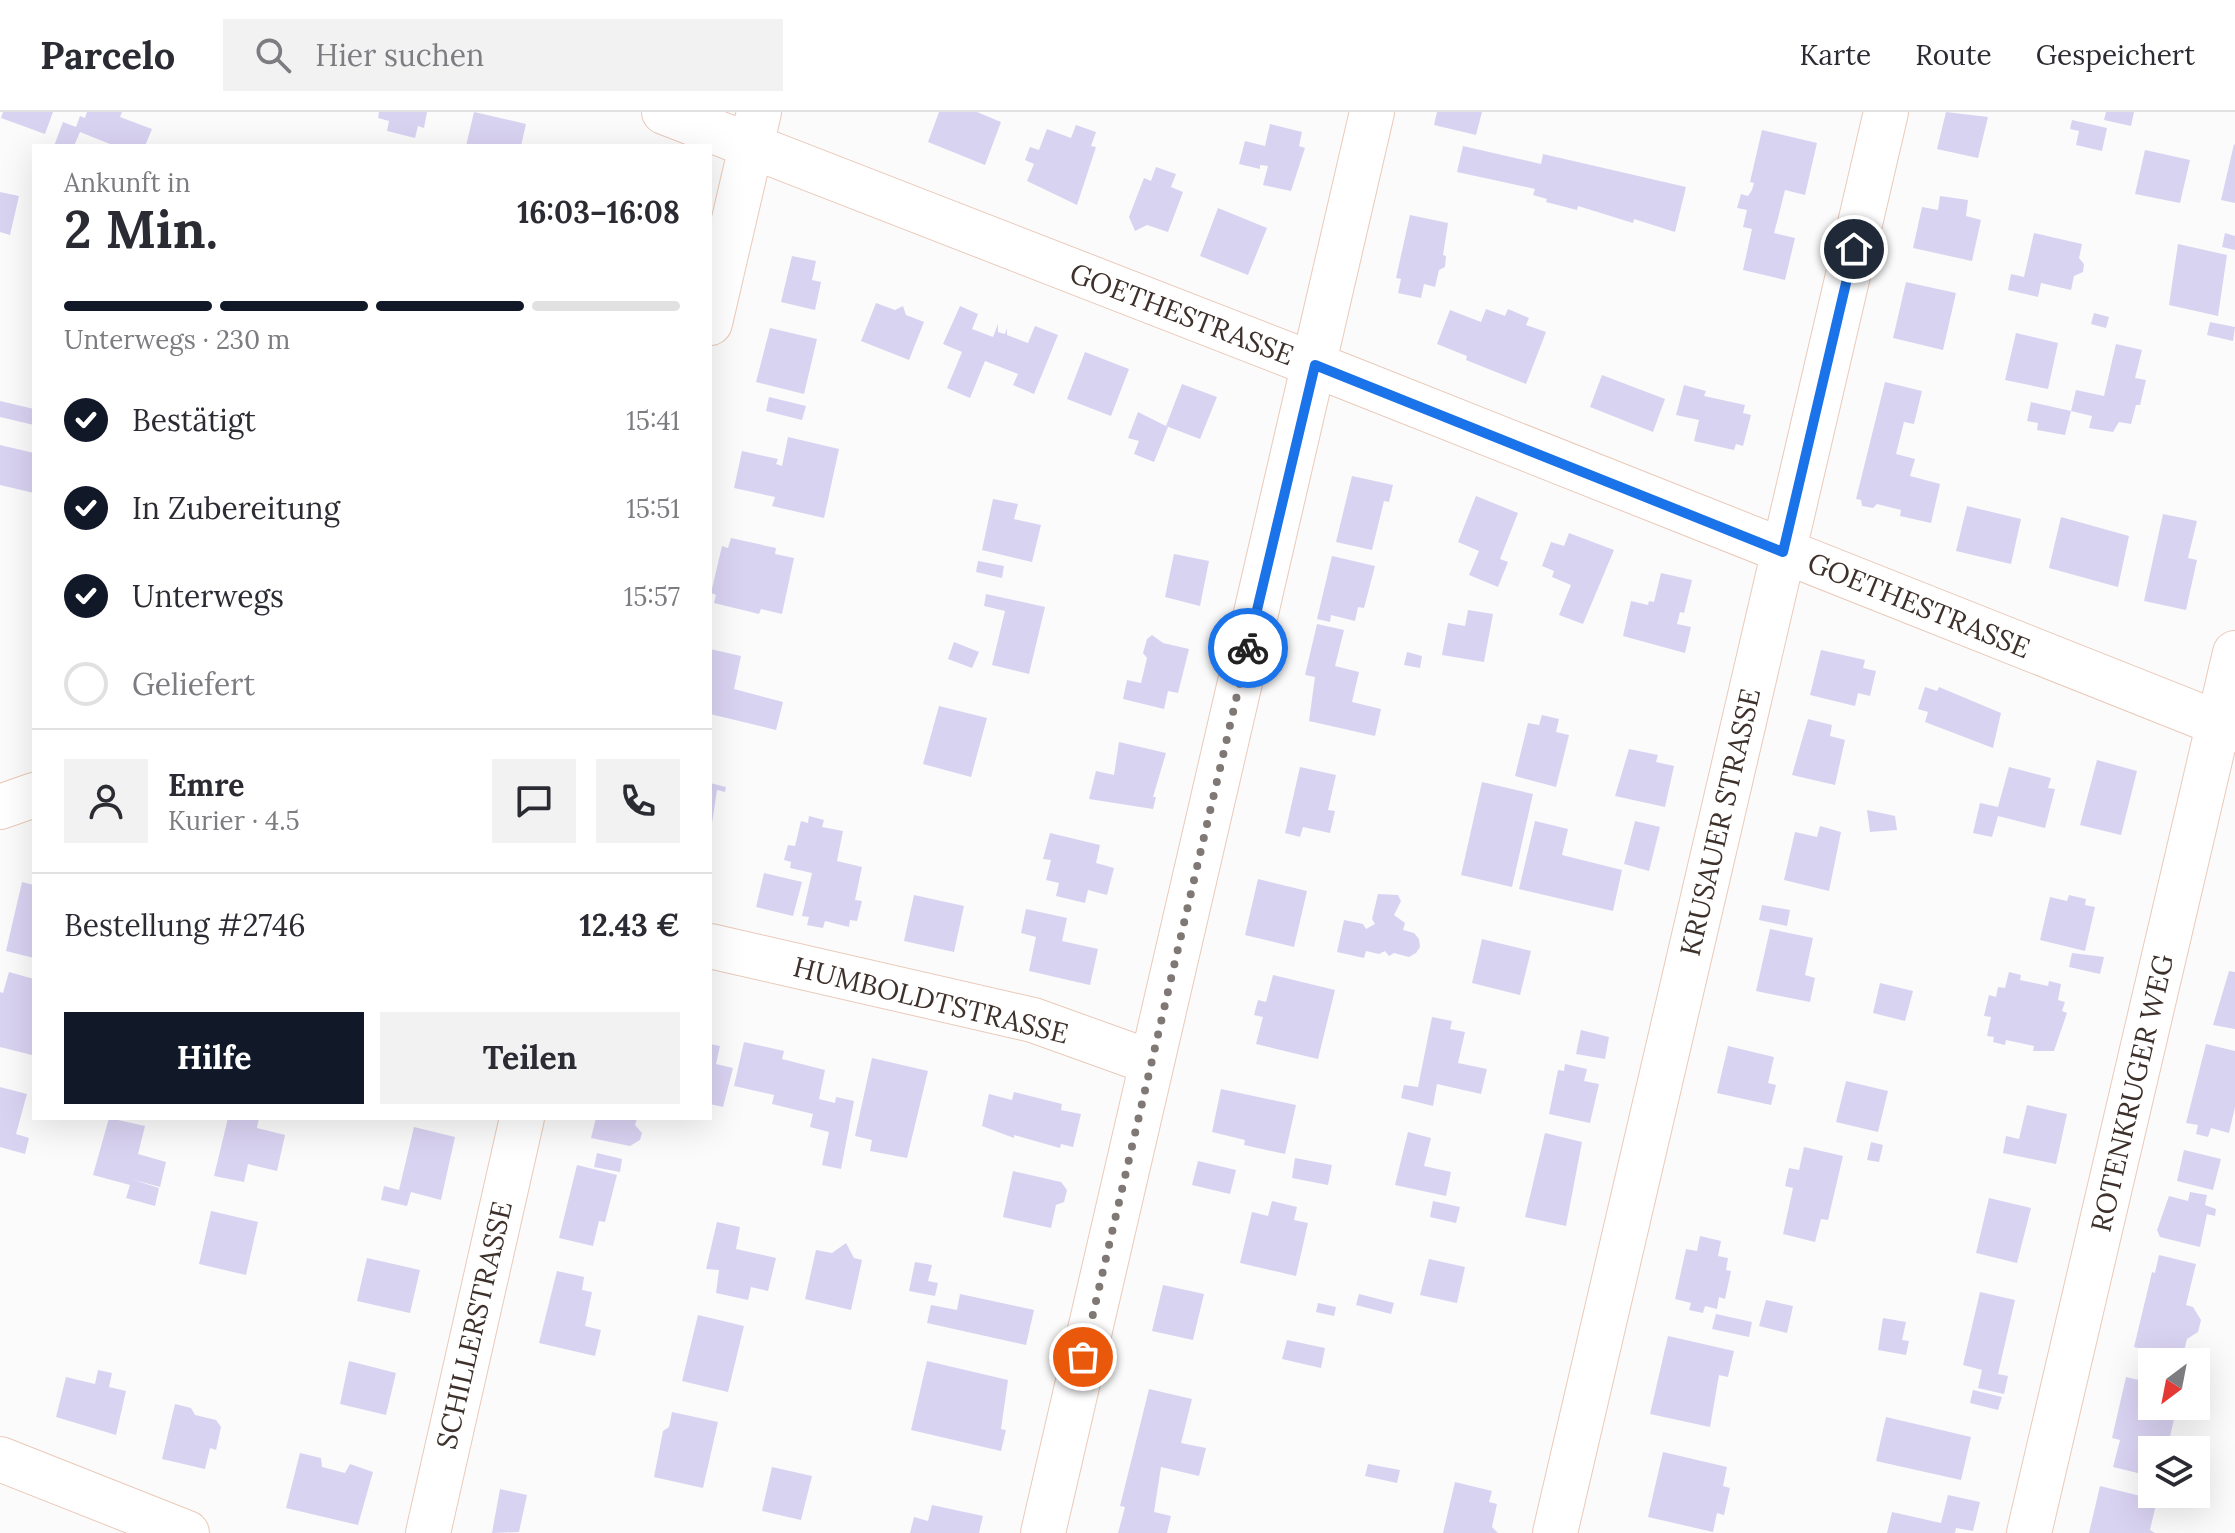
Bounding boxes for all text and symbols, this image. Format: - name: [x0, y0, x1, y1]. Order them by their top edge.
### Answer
- search box: [223, 19, 783, 91]
- text: Parcelo: [40, 31, 175, 79]
- icon: search: [251, 33, 295, 77]
- text: Hier suchen: [315, 36, 484, 74]
- text: Karte: [1799, 37, 1871, 73]
- text: Route: [1915, 37, 1992, 73]
- text: Gespeichert: [2036, 37, 2195, 73]
- text: Ankunft in: [64, 166, 190, 199]
- text: 16:03–16:08: [517, 193, 680, 231]
- text: 2 Min.: [64, 196, 218, 262]
- pin: [1820, 215, 1888, 283]
- icon: home: [1832, 227, 1876, 271]
- street label: GOETHESTRASSE: [1065, 255, 1299, 373]
- text: Unterwegs · 230 m: [64, 323, 290, 356]
- icon: check: [64, 398, 108, 442]
- text: Bestätigt: [132, 401, 256, 439]
- text: 15:41: [626, 404, 680, 437]
- icon: check: [64, 486, 108, 530]
- text: In Zubereitung: [132, 489, 340, 527]
- text: 15:51: [626, 492, 680, 525]
- street label: GOETHESTRASSE: [1802, 544, 2036, 666]
- icon: check: [64, 574, 108, 618]
- text: Unterwegs: [132, 577, 284, 615]
- text: 15:57: [624, 580, 680, 613]
- courier: [1208, 608, 1288, 688]
- icon: bike: [1226, 626, 1270, 670]
- text: Geliefert: [132, 665, 255, 703]
- street label: KRUSAUER STRASSE: [1672, 685, 1768, 959]
- button: person: [64, 759, 148, 843]
- button: chat: [492, 759, 576, 843]
- button: phone: [596, 759, 680, 843]
- text: Emre: [168, 766, 244, 804]
- text: Kurier · 4.5: [168, 804, 300, 837]
- text: Bestellung #2746: [64, 906, 306, 944]
- text: 12.43 €: [579, 906, 680, 944]
- street label: HUMBOLDTSTRASSE: [790, 948, 1072, 1052]
- street label: ROTENKRUGER WEG: [2083, 951, 2181, 1235]
- button: Hilfe: [64, 1012, 364, 1104]
- button: Teilen: [380, 1012, 680, 1104]
- street label: SCHILLERSTRASSE: [428, 1197, 520, 1453]
- pin: [1049, 1323, 1117, 1391]
- icon: bag: [1061, 1335, 1105, 1379]
- north arrow: [2138, 1348, 2210, 1420]
- map controls: [2138, 1348, 2210, 1508]
- button: layers: [2138, 1436, 2210, 1508]

